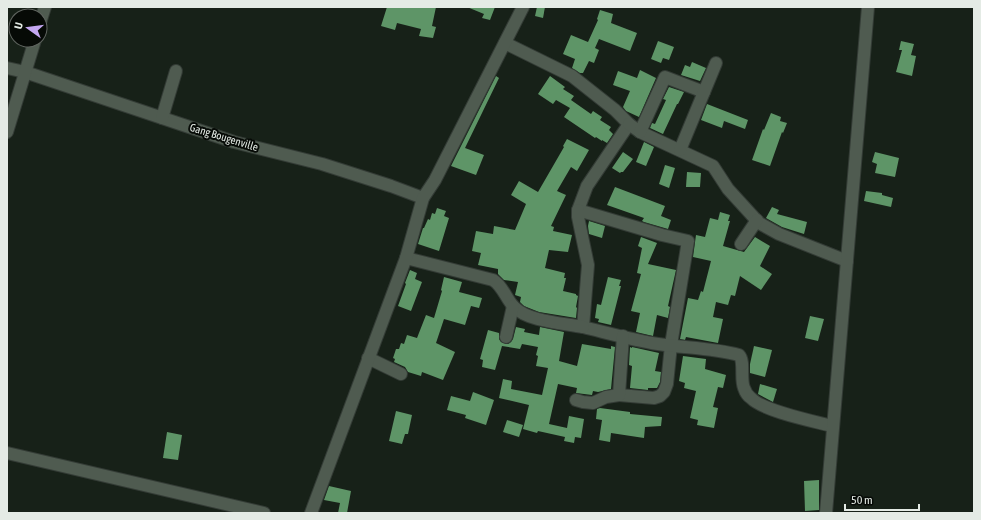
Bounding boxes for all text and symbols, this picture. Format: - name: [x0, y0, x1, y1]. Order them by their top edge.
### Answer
- north arrow: [8, 8, 48, 48]
- text: U: [12, 21, 25, 30]
- street label: Gang Bougenville: [188, 121, 260, 153]
- scale bar: [845, 486, 919, 512]
- text: 50 m: [851, 493, 873, 507]

